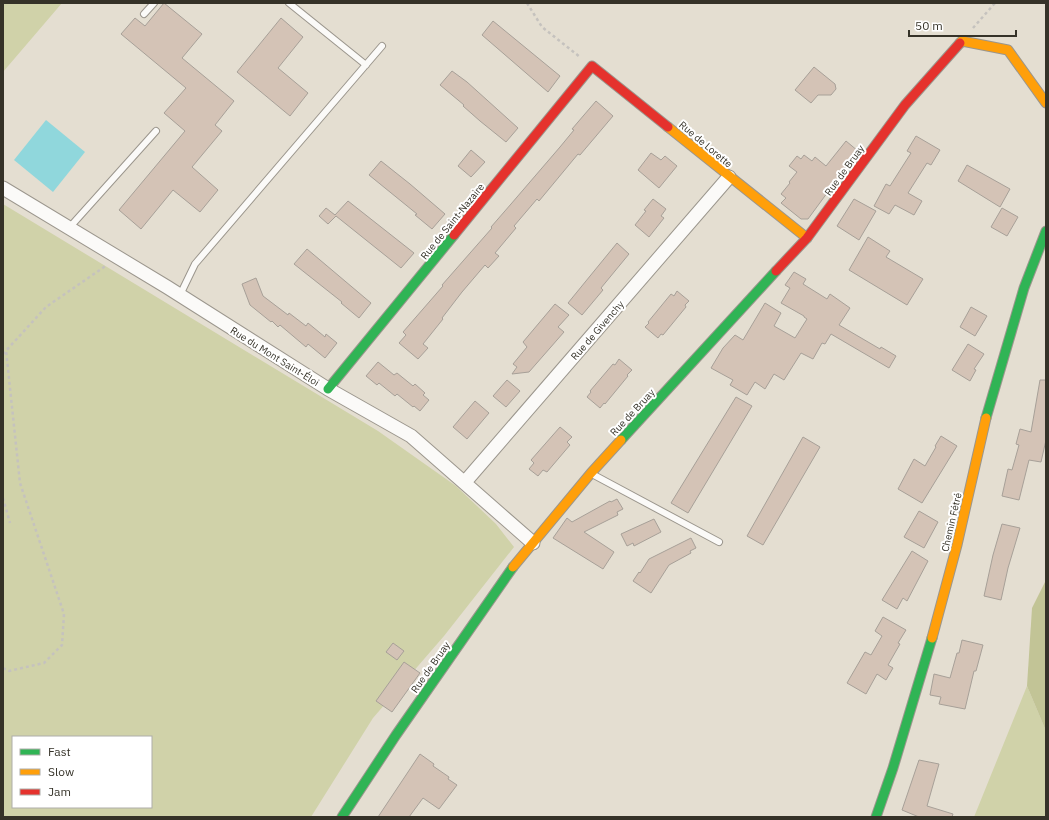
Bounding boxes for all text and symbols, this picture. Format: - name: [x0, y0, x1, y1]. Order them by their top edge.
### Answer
- scale bar: [909, 12, 1016, 38]
- text: 50 m: [915, 18, 943, 33]
- street label: Rue de Lorette: [676, 118, 735, 171]
- street label: Rue de Bruay: [822, 142, 867, 198]
- street label: Rue de Saint-Nazaire: [418, 180, 487, 262]
- street label: Rue de Givenchy: [568, 298, 627, 363]
- street label: Rue du Mont Saint-Éloi: [228, 324, 322, 389]
- street label: Rue de Bruay: [607, 386, 657, 439]
- street label: Chemin Fétré: [938, 491, 965, 553]
- street label: Rue de Bruay: [408, 639, 453, 695]
- legend: [12, 736, 152, 808]
- text: Fast: [48, 744, 71, 759]
- text: Slow: [48, 764, 74, 779]
- text: Jam: [48, 784, 71, 799]

